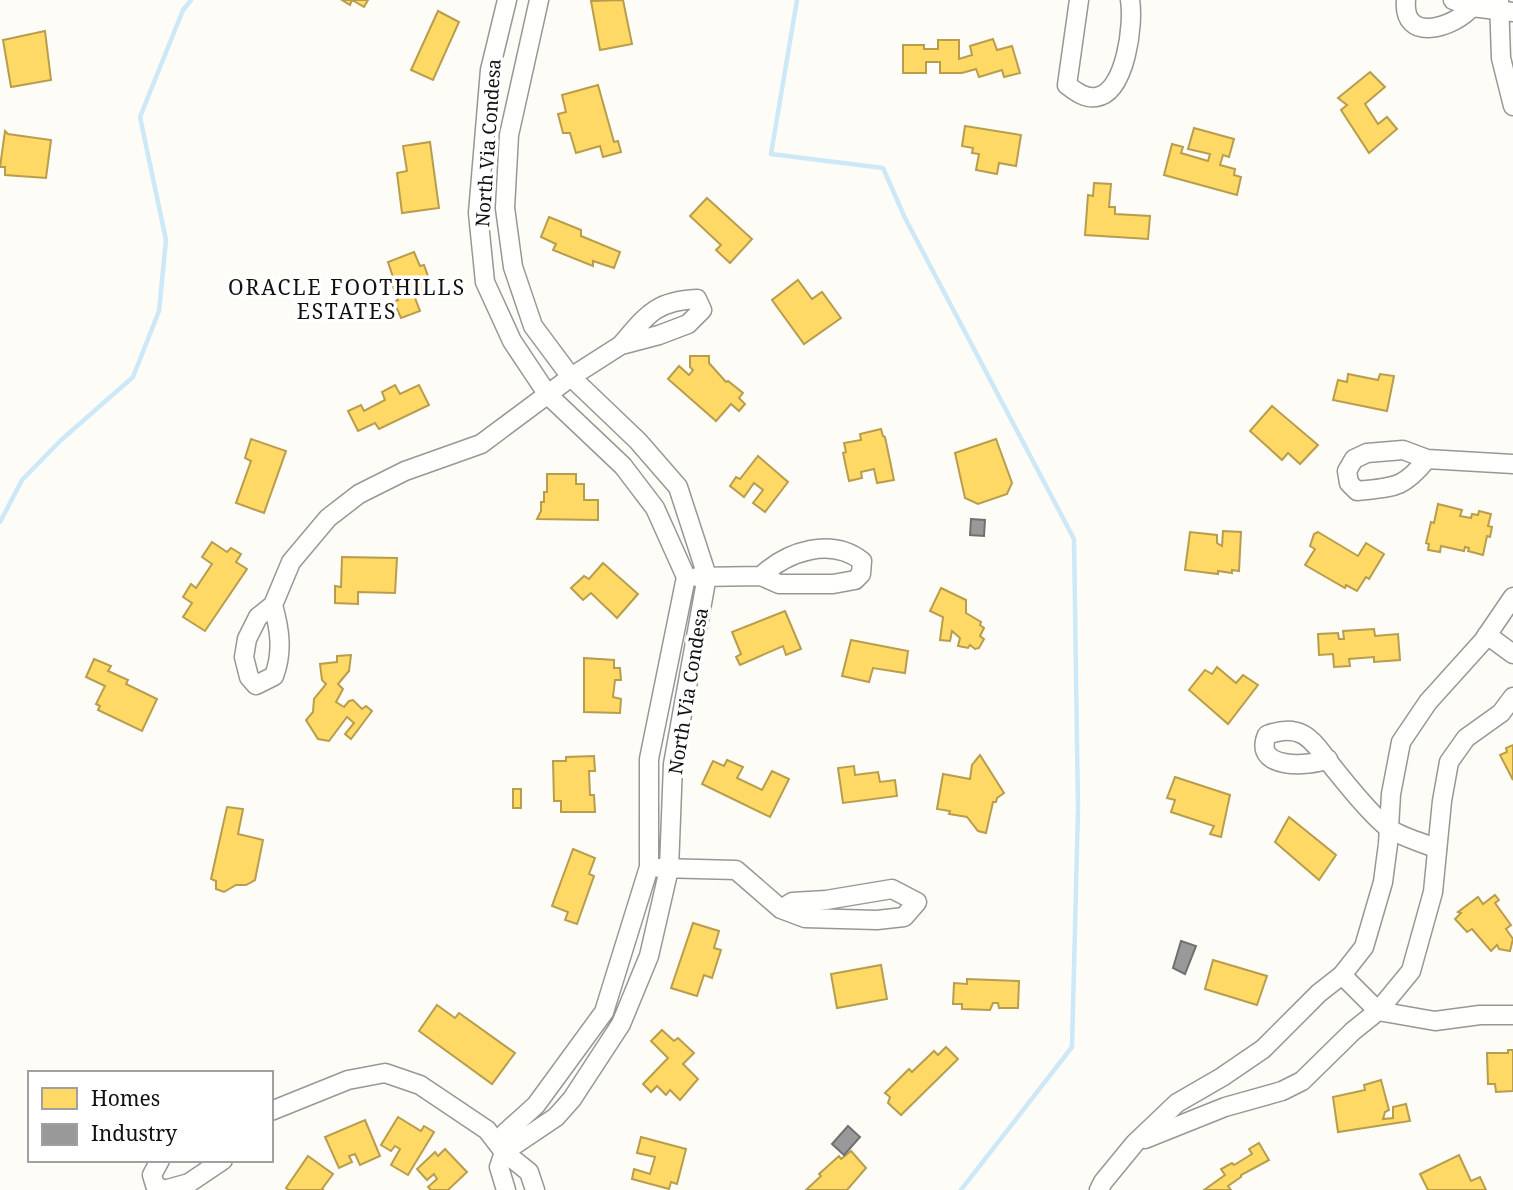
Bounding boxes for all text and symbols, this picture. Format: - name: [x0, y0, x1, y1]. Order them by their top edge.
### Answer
- street label: North Via Condesa: [469, 58, 507, 228]
- district label: ORACLE FOOTHILLS ESTATES: [228, 273, 466, 325]
- street label: North Via Condesa: [662, 606, 714, 776]
- legend: [28, 1071, 273, 1162]
- text: Homes: [91, 1084, 160, 1112]
- text: Industry: [91, 1119, 177, 1147]

